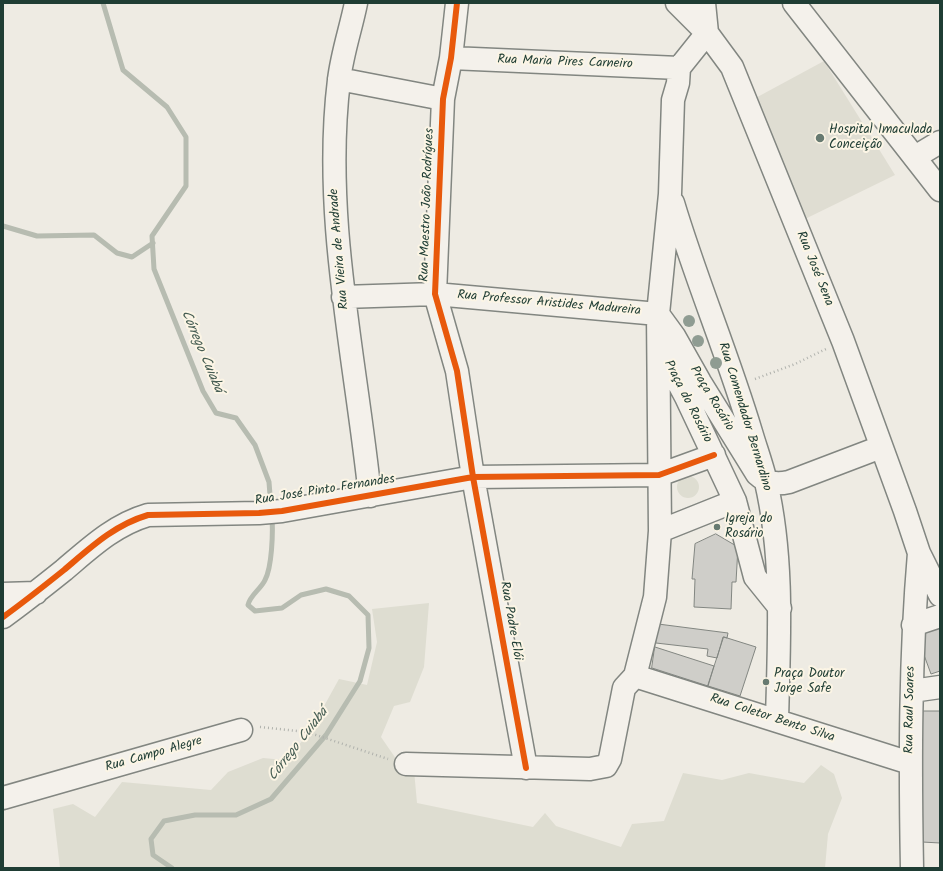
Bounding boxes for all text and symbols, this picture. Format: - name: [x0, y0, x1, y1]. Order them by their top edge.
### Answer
- street label: Rua Maria Pires Carneiro: [497, 53, 633, 73]
- place label: Hospital Imaculada Conceição: [829, 123, 932, 154]
- street label: Rua Maestro João Rodrígues: [418, 128, 438, 282]
- marker: Hospital Imaculada Conceição: [814, 132, 826, 144]
- street label: Rua Vieira de Andrade: [327, 188, 353, 310]
- street label: Rua José Sena: [792, 229, 836, 309]
- street label: Rua Professor Aristides Madureira: [456, 288, 642, 320]
- water label: Córrego Cuiabá: [176, 308, 226, 396]
- street label: Rua Comendador Bernardino: [714, 341, 774, 493]
- street label: Praça do Rosário: [659, 358, 715, 446]
- street label: Praça Rosário: [686, 364, 736, 434]
- street label: Rua José Pinto Fernandes: [254, 472, 396, 510]
- place label: Igreja do Rosário: [725, 512, 772, 543]
- marker: Igreja do Rosário: [712, 522, 722, 532]
- street label: Rua Padre Elói: [495, 580, 525, 662]
- street label: Rua Raul Soares: [902, 666, 920, 754]
- place label: Praça Doutor Jorge Safe: [774, 667, 844, 698]
- marker: Praça Doutor Jorge Safe: [761, 677, 771, 687]
- street label: Rua Coletor Bento Silva: [708, 691, 836, 747]
- water label: Córrego Cuiabá: [265, 705, 333, 785]
- street label: Rua Campo Alegre: [104, 734, 204, 776]

